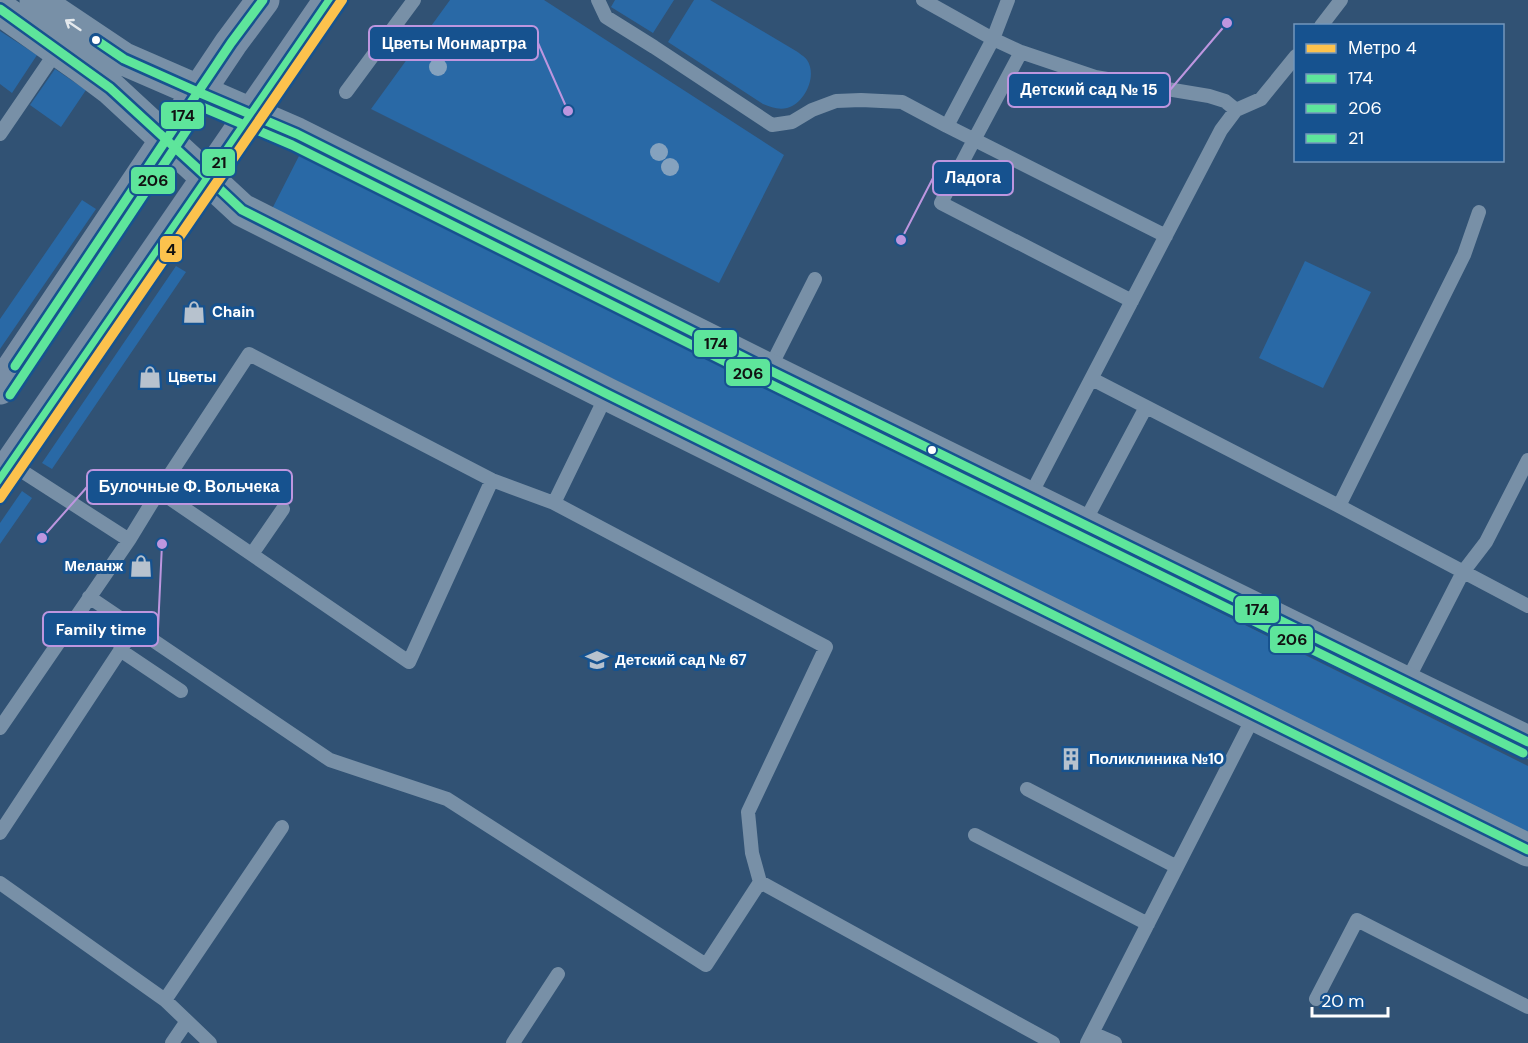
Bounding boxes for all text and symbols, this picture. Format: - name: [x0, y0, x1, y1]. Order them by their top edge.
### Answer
- one-way arrow: [65, 19, 82, 31]
- legend: [1294, 24, 1504, 162]
- callout: Цветы Монмартра: [369, 26, 538, 60]
- text: Цветы Монмартра: [382, 33, 526, 54]
- unlabelled marker: [90, 34, 102, 46]
- text: Метро 4: [1348, 36, 1417, 60]
- text: 174: [1348, 66, 1373, 90]
- callout: Детский сад № 15: [1008, 73, 1170, 107]
- text: Детский сад № 15: [1020, 79, 1158, 100]
- text: 206: [1348, 96, 1382, 120]
- line badge: 174: [160, 101, 205, 130]
- text: 174: [171, 105, 195, 126]
- text: 21: [1348, 126, 1364, 150]
- line badge: 21: [201, 148, 236, 177]
- text: 21: [211, 152, 227, 173]
- callout: Ладога: [933, 161, 1013, 195]
- line badge: 206: [130, 166, 176, 195]
- text: Ладога: [945, 167, 1001, 188]
- text: 206: [138, 170, 168, 191]
- line badge: 4: [159, 235, 183, 263]
- text: 4: [166, 239, 176, 260]
- shop icon: Chain: [181, 299, 207, 325]
- place label: Chain: [212, 302, 255, 322]
- line badge: 174: [693, 329, 738, 358]
- text: 174: [704, 333, 728, 354]
- line badge: 206: [725, 358, 771, 387]
- text: 206: [733, 363, 763, 384]
- shop icon: Цветы: [137, 364, 163, 390]
- place label: Цветы: [168, 367, 216, 387]
- unlabelled marker: [926, 444, 938, 456]
- callout: Булочные Ф. Вольчека: [87, 470, 292, 504]
- text: Булочные Ф. Вольчека: [99, 476, 279, 497]
- shop icon: Меланж: [128, 553, 154, 579]
- place label: Меланж: [65, 556, 123, 576]
- line badge: 174: [1234, 595, 1280, 624]
- text: 174: [1245, 599, 1269, 620]
- callout: Family time: [43, 612, 158, 646]
- text: Family time: [56, 619, 146, 640]
- line badge: 206: [1269, 625, 1314, 654]
- text: 206: [1277, 629, 1307, 650]
- school or university icon: Детский сад № 67: [584, 647, 610, 673]
- place label: Детский сад № 67: [615, 650, 747, 670]
- building icon: Поликлиника №10: [1058, 746, 1084, 772]
- place label: Поликлиника №10: [1089, 749, 1224, 769]
- scale bar: [1312, 980, 1388, 1018]
- text: 20 m: [1321, 989, 1364, 1013]

